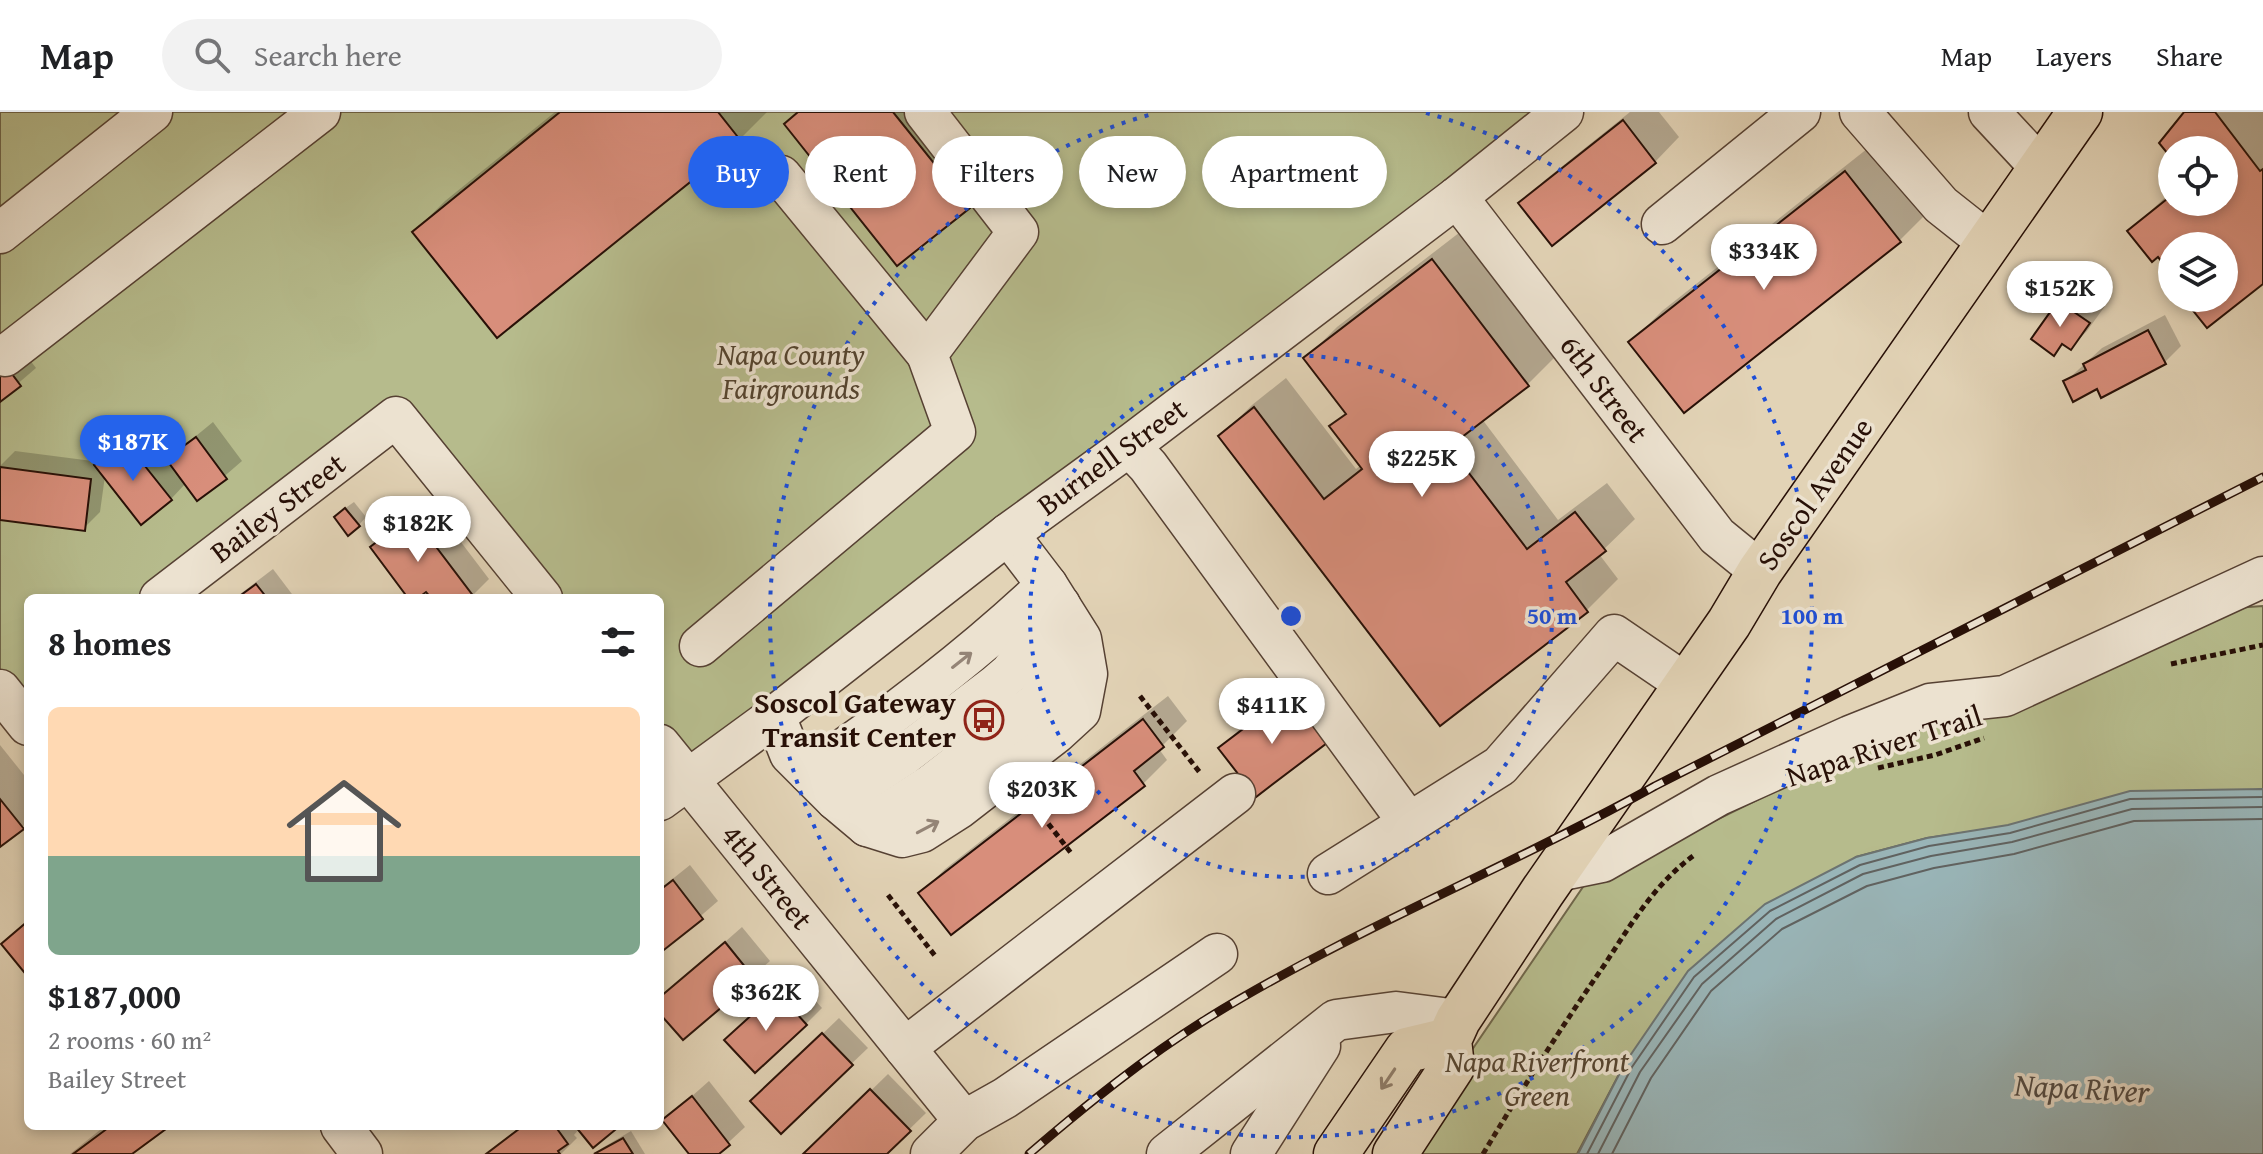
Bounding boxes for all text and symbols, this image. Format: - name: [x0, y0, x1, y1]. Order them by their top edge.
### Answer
- search box: [162, 19, 722, 91]
- text: Map: [40, 27, 114, 83]
- icon: search: [190, 33, 234, 77]
- text: Search here: [254, 33, 402, 77]
- text: Map: [1941, 35, 1992, 76]
- text: Layers: [2036, 35, 2112, 76]
- text: Share: [2156, 35, 2223, 76]
- chip: Buy: [688, 136, 789, 208]
- chip: Rent: [805, 136, 916, 208]
- chip: Filters: [932, 136, 1063, 208]
- chip: New: [1079, 136, 1186, 208]
- chip: Apartment: [1202, 136, 1387, 208]
- map controls: [2158, 136, 2238, 312]
- button: locate: [2158, 136, 2238, 216]
- pin: $334K: [1708, 224, 1820, 292]
- text: $334K: [1729, 230, 1799, 269]
- button: layers: [2158, 232, 2238, 312]
- pin: $152K: [2004, 261, 2116, 329]
- text: $152K: [2025, 267, 2095, 306]
- street label: 6th Street: [1550, 325, 1660, 452]
- park label: Napa County Fairgrounds: [716, 332, 865, 410]
- street label: Burnell Street: [1027, 386, 1196, 526]
- street label: Soscol Avenue: [1745, 408, 1883, 579]
- pin: $187K: [77, 415, 189, 483]
- text: $187K: [98, 421, 168, 460]
- pin: $225K: [1366, 431, 1478, 499]
- text: $225K: [1387, 437, 1457, 476]
- street label: Bailey Street: [200, 441, 355, 573]
- pin: $182K: [362, 496, 474, 564]
- text: $182K: [383, 502, 453, 541]
- text: 50 m: [1527, 598, 1578, 633]
- text: 100 m: [1780, 598, 1844, 633]
- centre of rings: [1277, 602, 1305, 630]
- text: 8 homes: [48, 618, 172, 667]
- icon: filters: [596, 620, 640, 664]
- one-way arrow: [951, 652, 972, 669]
- pin: $411K: [1216, 678, 1328, 746]
- place label: Soscol Gateway Transit Center: [754, 680, 957, 758]
- text: $411K: [1237, 684, 1307, 723]
- street label: Napa River Trail: [1780, 693, 1987, 797]
- bus stop icon: Soscol Gateway Transit Center: [963, 699, 1005, 741]
- icon: home: [272, 759, 416, 903]
- pin: $203K: [986, 762, 1098, 830]
- text: $203K: [1007, 768, 1077, 807]
- street label: 4th Street: [712, 814, 824, 939]
- one-way arrow: [916, 819, 939, 835]
- pin: $362K: [710, 965, 822, 1033]
- text: $187,000: [48, 971, 181, 1020]
- text: $362K: [731, 971, 801, 1010]
- text: 2 rooms · 60 m²: [48, 1020, 211, 1059]
- park label: Napa Riverfront Green: [1444, 1039, 1629, 1117]
- text: Bailey Street: [48, 1059, 186, 1098]
- water label: Napa River: [2012, 1060, 2152, 1115]
- one-way arrow: [1379, 1067, 1396, 1089]

